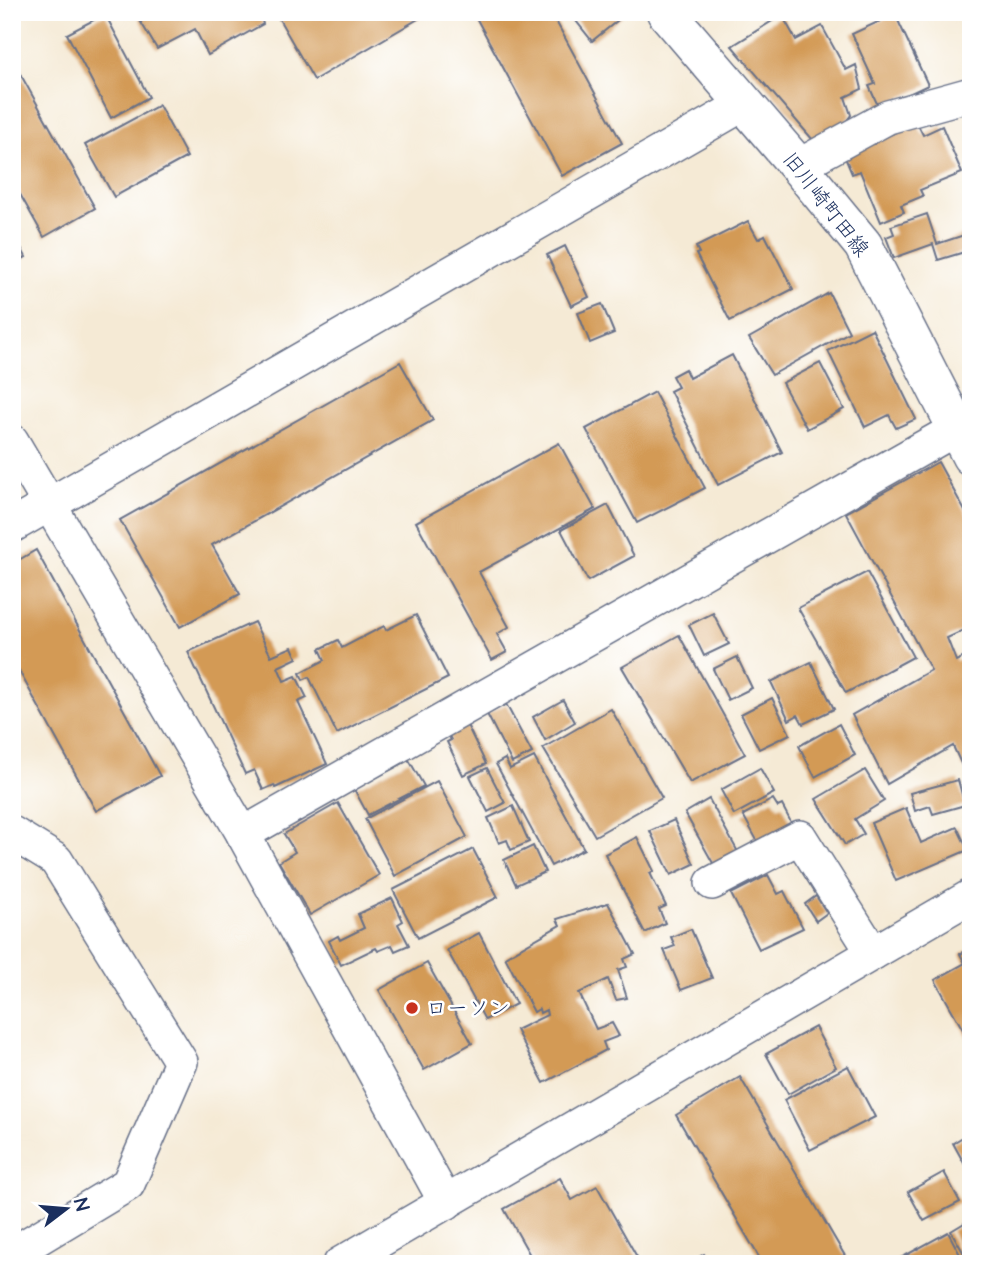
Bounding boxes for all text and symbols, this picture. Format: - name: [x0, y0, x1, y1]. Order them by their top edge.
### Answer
- street label: 旧川崎町田線: [775, 146, 876, 263]
- place label: ローソン: [426, 994, 510, 1023]
- marker: ローソン: [404, 1000, 420, 1016]
- north arrow: [32, 1174, 102, 1244]
- text: N: [66, 1195, 96, 1214]

